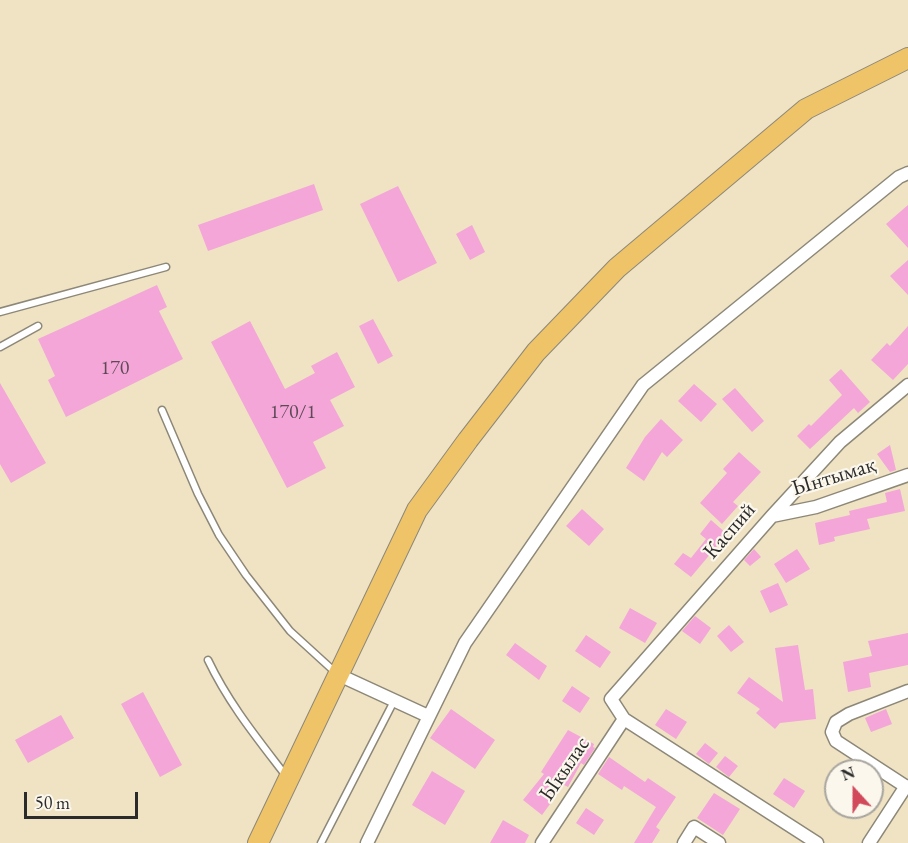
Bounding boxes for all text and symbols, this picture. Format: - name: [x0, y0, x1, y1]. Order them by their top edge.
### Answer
- house number: 170: [101, 357, 129, 381]
- house number: 170/1: [270, 401, 316, 425]
- street label: Ынтымақ: [789, 452, 879, 502]
- street label: Каспий: [698, 497, 762, 565]
- street label: Ыкылас: [534, 732, 596, 806]
- north arrow: [824, 759, 884, 819]
- text: N: [838, 761, 858, 786]
- scale bar: [27, 780, 141, 818]
- text: 50 m: [35, 791, 70, 814]

